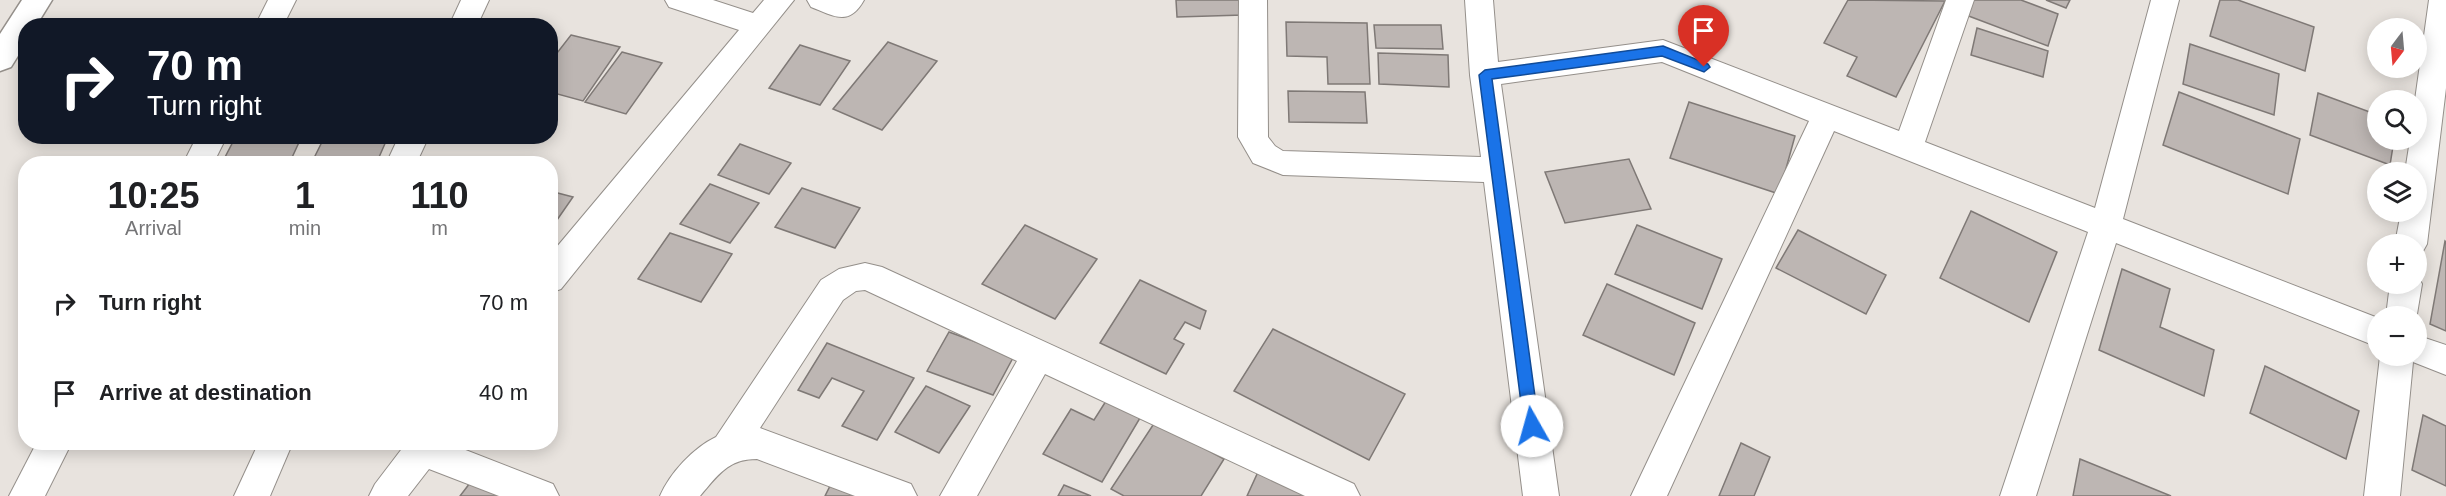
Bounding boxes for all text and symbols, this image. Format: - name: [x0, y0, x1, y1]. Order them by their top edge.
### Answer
- pin: [1678, 5, 1729, 67]
- icon: arrive: [1687, 14, 1720, 47]
- north arrow: [2367, 18, 2427, 78]
- map controls: [2367, 18, 2427, 366]
- icon: right: [48, 42, 126, 120]
- text: 70 m: [147, 42, 243, 89]
- button: search: [2367, 90, 2427, 150]
- text: Turn right: [147, 91, 262, 121]
- button: layers: [2367, 162, 2427, 222]
- text: 10:25: [107, 175, 199, 216]
- text: 1: [295, 175, 315, 216]
- text: 110: [410, 175, 469, 216]
- text: Arrival: [125, 217, 182, 239]
- text: min: [289, 217, 321, 239]
- text: m: [431, 217, 448, 239]
- button: +: [2367, 234, 2427, 294]
- icon: right: [48, 287, 81, 320]
- text: Turn right: [99, 290, 201, 315]
- text: 70 m: [479, 290, 528, 315]
- button: −: [2367, 306, 2427, 366]
- icon: arrive: [48, 377, 81, 410]
- text: Arrive at destination: [99, 380, 312, 405]
- text: 40 m: [479, 380, 528, 405]
- position arrow: [1500, 394, 1564, 458]

